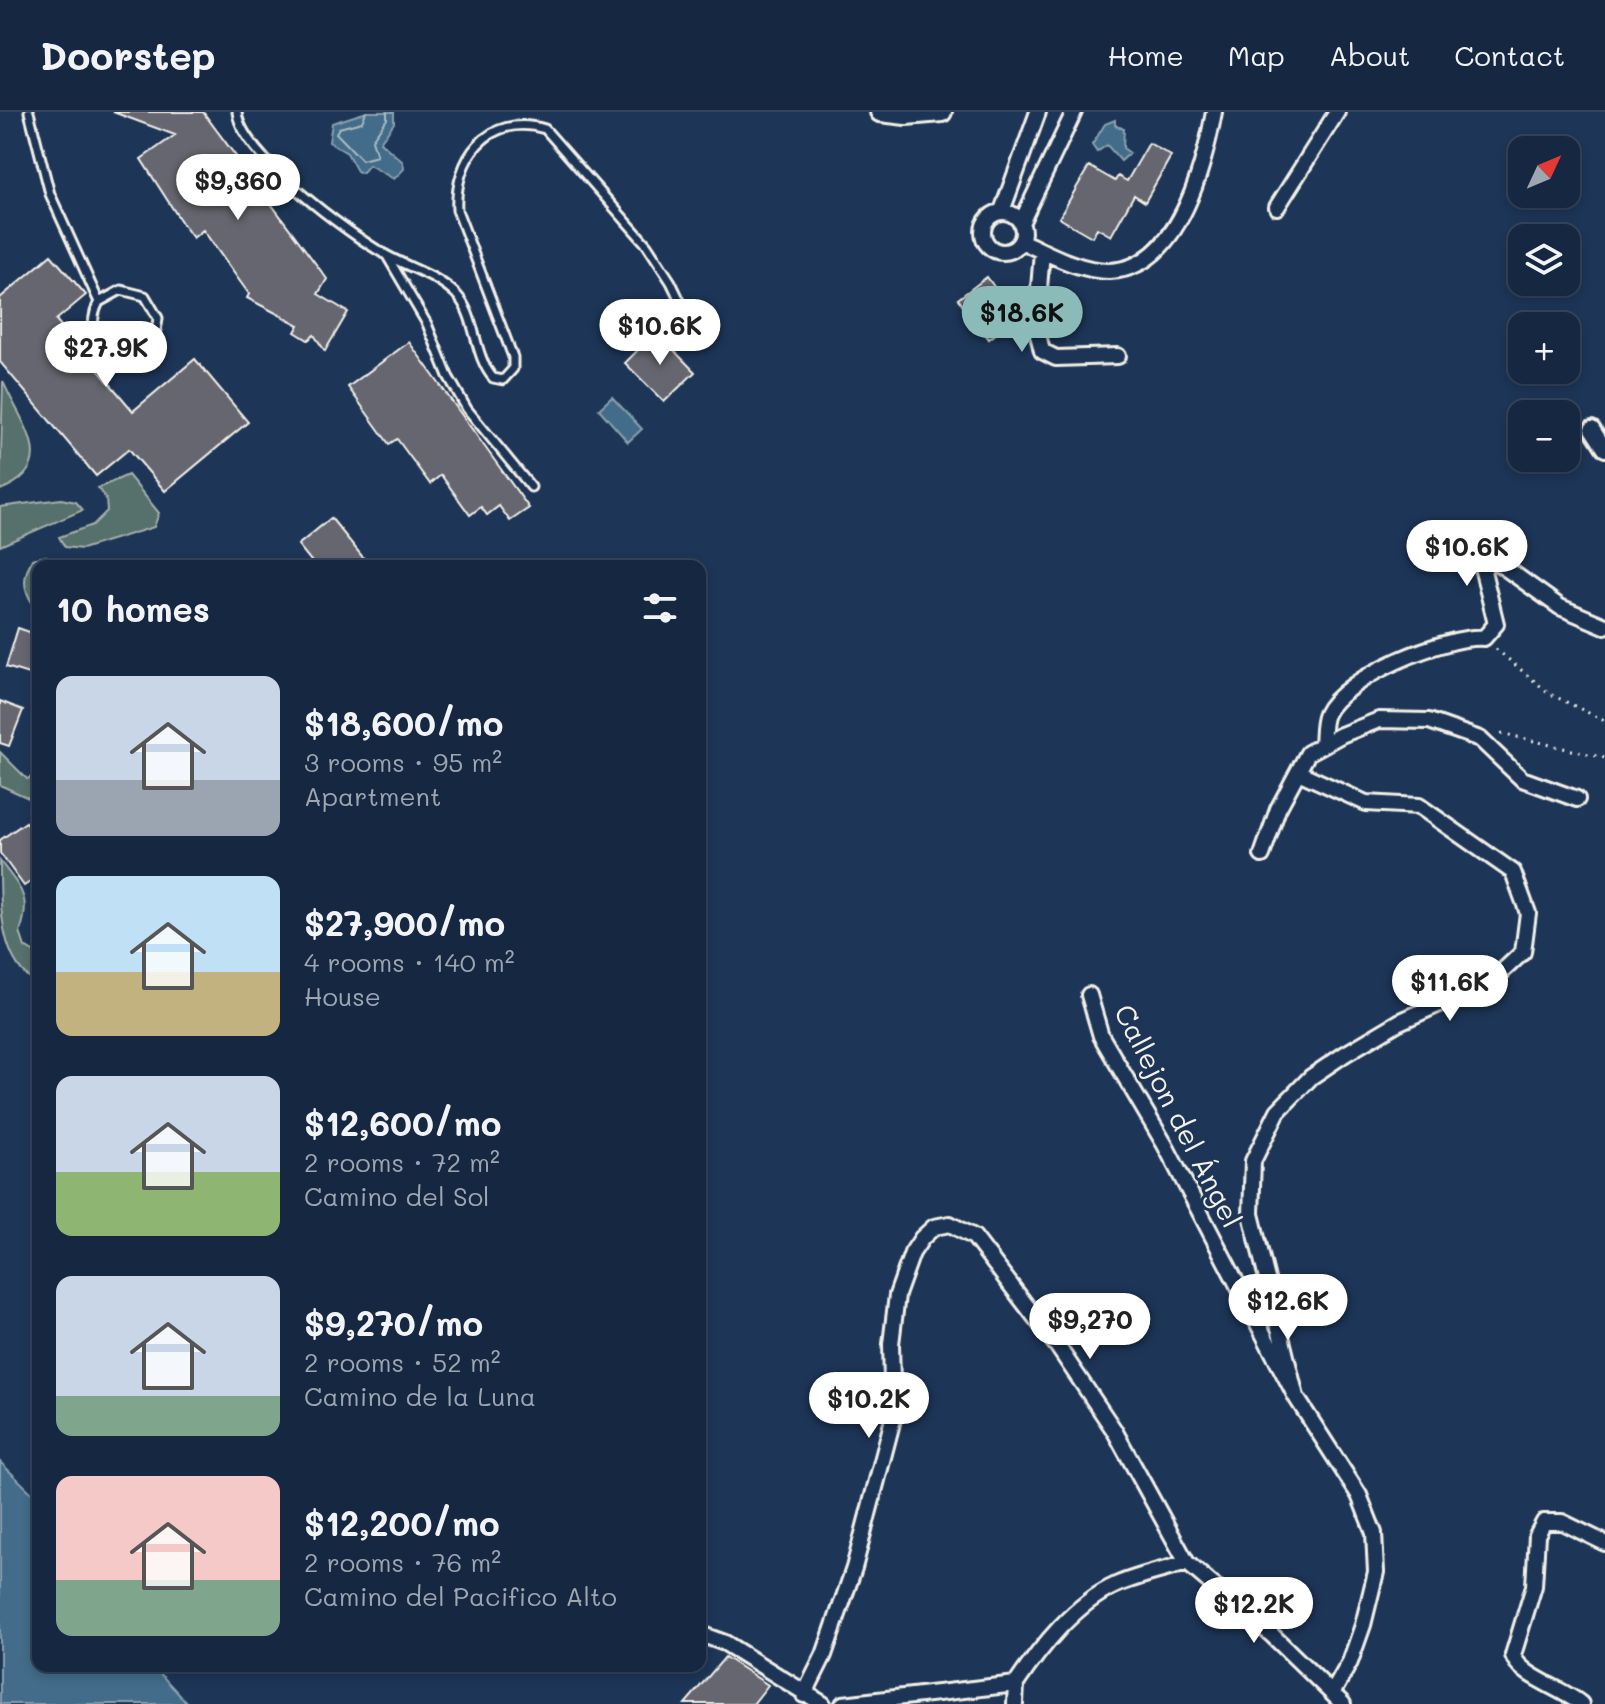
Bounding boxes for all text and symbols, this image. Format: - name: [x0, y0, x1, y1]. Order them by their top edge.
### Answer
- text: Doorstep: [40, 30, 216, 80]
- text: Home: [1108, 37, 1184, 73]
- text: Map: [1228, 37, 1285, 73]
- text: About: [1329, 37, 1410, 73]
- text: Contact: [1454, 37, 1565, 73]
- north arrow: [1508, 136, 1580, 208]
- map controls: [1508, 136, 1580, 472]
- pin: $9,360: [173, 154, 303, 222]
- text: $9,360: [194, 163, 282, 197]
- button: layers: [1508, 224, 1580, 296]
- pin: $18.6K: [957, 286, 1087, 354]
- text: $18.6K: [980, 295, 1064, 329]
- pin: $10.6K: [595, 299, 725, 367]
- text: $10.6K: [617, 308, 703, 342]
- button: +: [1508, 312, 1580, 384]
- pin: $27.9K: [41, 321, 171, 389]
- text: $27.9K: [63, 330, 149, 364]
- button: −: [1508, 400, 1580, 472]
- pin: $10.6K: [1402, 520, 1532, 588]
- text: $10.6K: [1424, 529, 1510, 563]
- text: 10 homes: [56, 586, 210, 631]
- icon: filters: [638, 586, 682, 630]
- text: $18,600/mo: [304, 700, 503, 745]
- icon: home: [120, 708, 216, 804]
- text: 3 rooms · 95 m²: [304, 745, 502, 779]
- text: Apartment: [304, 779, 441, 813]
- text: $27,900/mo: [304, 900, 505, 945]
- icon: home: [120, 908, 216, 1004]
- text: 4 rooms · 140 m²: [304, 945, 515, 979]
- pin: $11.6K: [1385, 955, 1515, 1023]
- text: $11.6K: [1410, 964, 1490, 998]
- text: House: [304, 979, 381, 1013]
- street label: Callejon del Ángel: [1107, 998, 1251, 1233]
- text: $12,600/mo: [304, 1100, 501, 1145]
- icon: home: [120, 1108, 216, 1204]
- text: 2 rooms · 72 m²: [304, 1145, 500, 1179]
- text: Camino del Sol: [304, 1179, 490, 1213]
- pin: $12.6K: [1223, 1274, 1353, 1342]
- text: $12.6K: [1247, 1283, 1329, 1317]
- pin: $9,270: [1025, 1293, 1155, 1361]
- text: $9,270/mo: [304, 1300, 483, 1345]
- text: $9,270: [1047, 1302, 1133, 1336]
- icon: home: [120, 1308, 216, 1404]
- text: 2 rooms · 52 m²: [304, 1345, 501, 1379]
- pin: $10.2K: [804, 1372, 934, 1440]
- text: Camino de la Luna: [304, 1379, 536, 1413]
- text: $10.2K: [827, 1381, 911, 1415]
- text: $12,200/mo: [304, 1500, 500, 1545]
- icon: home: [120, 1508, 216, 1604]
- text: 2 rooms · 76 m²: [304, 1545, 501, 1579]
- pin: $12.2K: [1189, 1577, 1319, 1645]
- text: Camino del Pacifico Alto: [304, 1579, 617, 1613]
- text: $12.2K: [1213, 1586, 1295, 1620]

